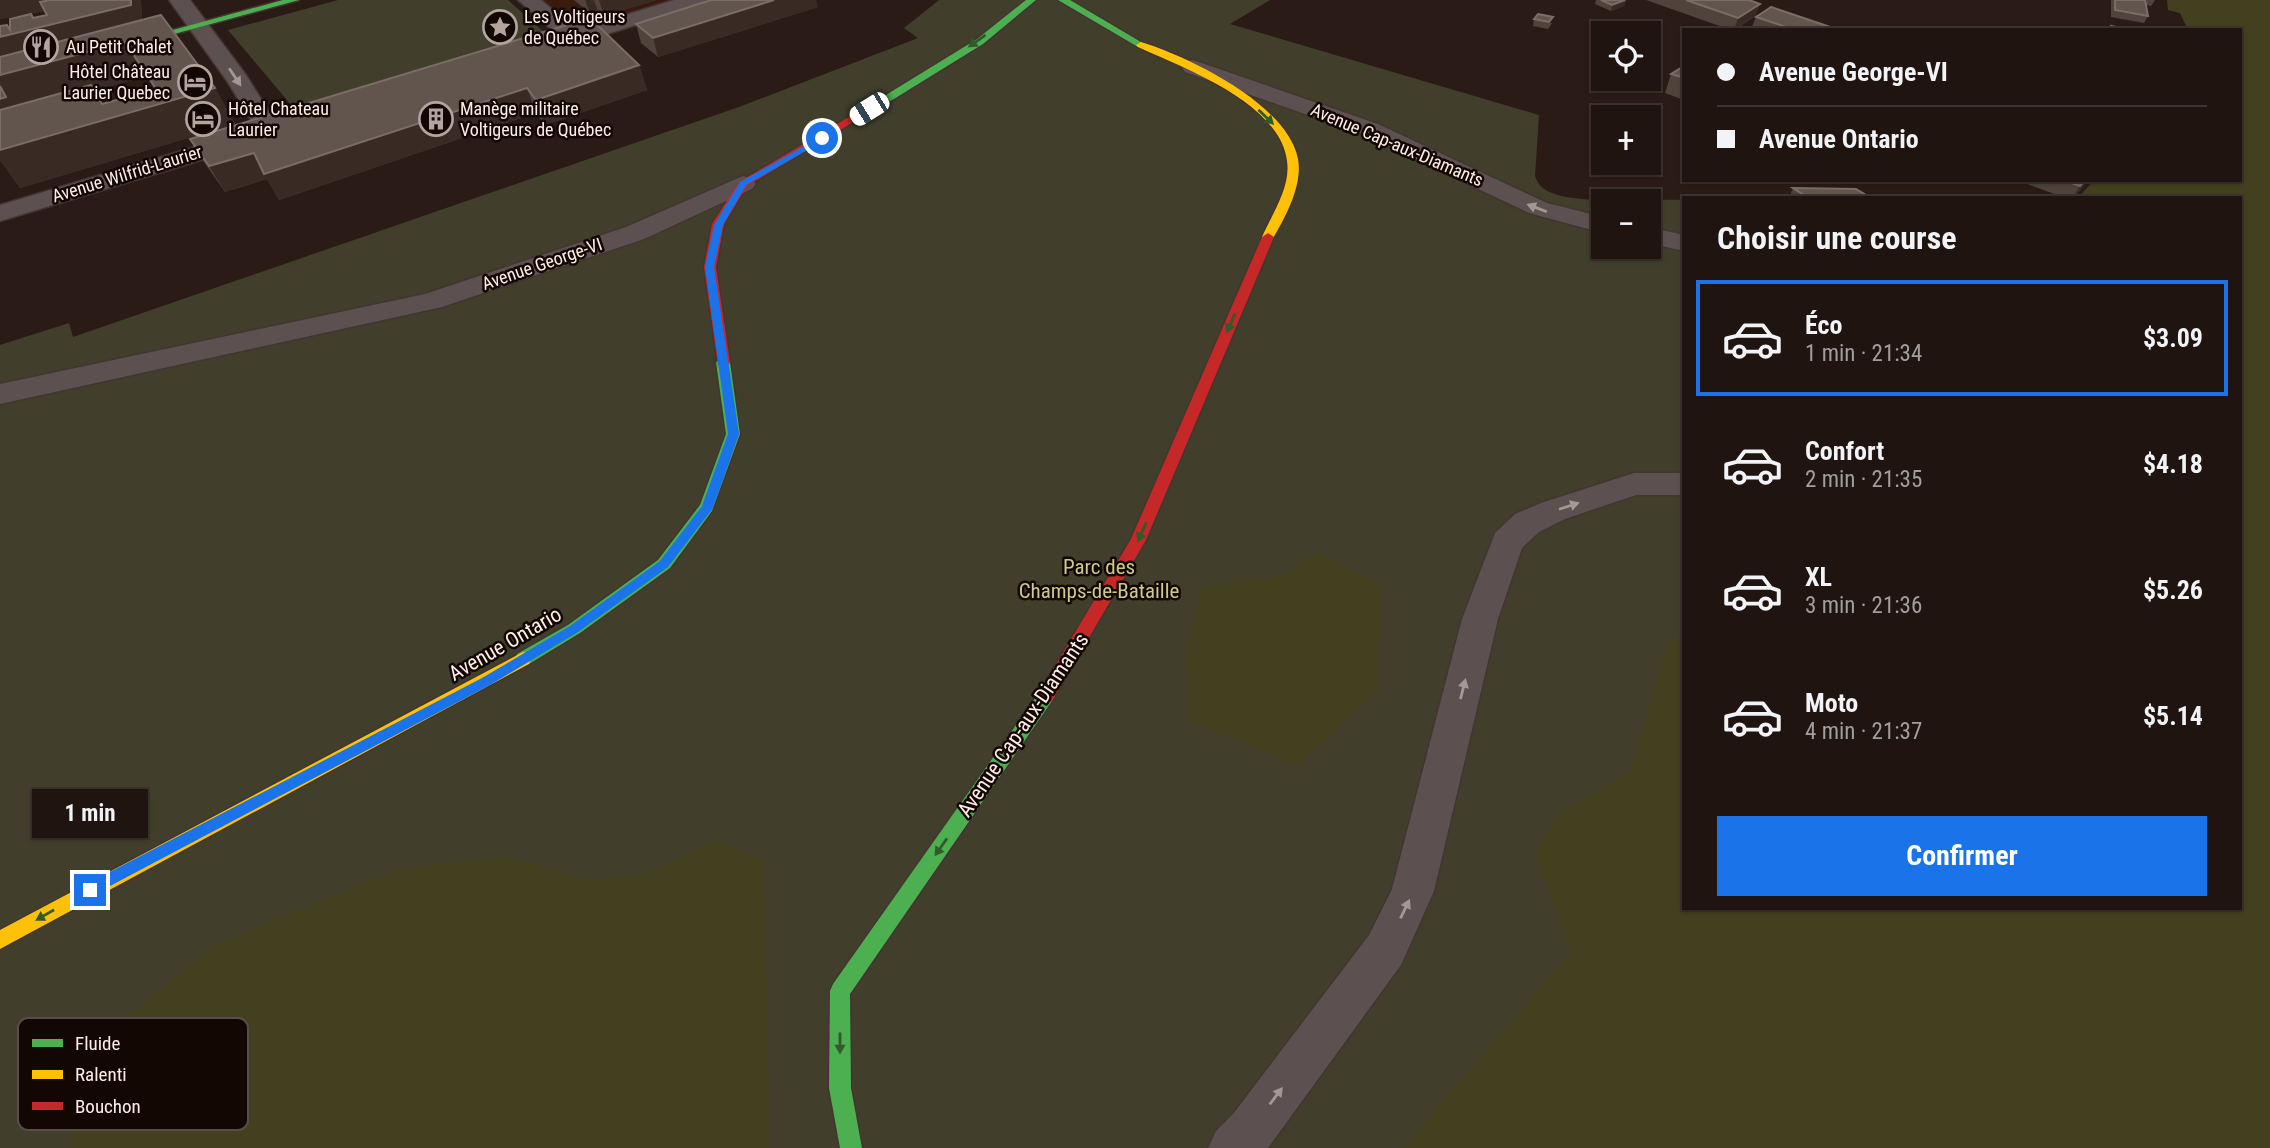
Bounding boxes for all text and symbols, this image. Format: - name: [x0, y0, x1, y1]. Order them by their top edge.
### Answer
- place label: Les Voltigeurs de Québec: [524, 6, 625, 48]
- place icon: Les Voltigeurs de Québec: [481, 8, 519, 46]
- map controls: [1591, 21, 1661, 259]
- button: locate: [1591, 21, 1661, 91]
- restaurant icon: Au Petit Chalet: [22, 28, 60, 66]
- one-way arrow: [967, 35, 987, 48]
- place label: Au Petit Chalet: [66, 36, 172, 57]
- text: Avenue George-VI: [1759, 57, 1948, 87]
- place label: Hôtel Château Laurier Quebec: [63, 61, 170, 103]
- hotel icon: Hôtel Château Laurier Quebec: [176, 63, 214, 101]
- one-way arrow: [228, 68, 242, 86]
- car: [846, 89, 893, 129]
- place label: Hôtel Chateau Laurier: [228, 98, 329, 140]
- place label: Manège militaire Voltigeurs de Québec: [460, 98, 611, 140]
- street label: Avenue Cap-aux-Diamants: [1308, 99, 1487, 190]
- hotel icon: Hôtel Chateau Laurier: [184, 100, 222, 138]
- building icon: Manège militaire Voltigeurs de Québec: [417, 100, 455, 138]
- button: +: [1591, 105, 1661, 175]
- one-way arrow: [1258, 108, 1275, 125]
- route start: [806, 122, 838, 154]
- text: Avenue Ontario: [1759, 124, 1919, 154]
- street label: Avenue Wilfrid-Laurier: [49, 141, 205, 206]
- button: −: [1591, 189, 1661, 259]
- one-way arrow: [1526, 202, 1547, 213]
- text: Choisir une course: [1717, 219, 1957, 257]
- street label: Avenue George-VI: [479, 233, 605, 294]
- icon: car: [1721, 307, 1784, 370]
- text: Éco: [1805, 310, 1842, 340]
- one-way arrow: [1226, 313, 1237, 334]
- text: $3.09: [2143, 323, 2203, 353]
- text: 1 min · 21:34: [1805, 340, 1922, 367]
- icon: car: [1721, 433, 1784, 496]
- text: Confort: [1805, 436, 1884, 466]
- text: $4.18: [2143, 449, 2203, 479]
- text: 2 min · 21:35: [1805, 466, 1922, 493]
- one-way arrow: [1559, 500, 1580, 511]
- one-way arrow: [1136, 522, 1148, 542]
- park label: Parc des Champs-de-Bataille: [1019, 555, 1179, 603]
- icon: car: [1721, 559, 1784, 622]
- text: XL: [1805, 562, 1832, 592]
- text: $5.26: [2143, 575, 2203, 605]
- text: 3 min · 21:36: [1805, 592, 1922, 619]
- street label: Avenue Ontario: [444, 602, 566, 686]
- street label: Avenue Cap-aux-Diamants: [953, 629, 1093, 821]
- one-way arrow: [1458, 678, 1469, 700]
- icon: car: [1721, 685, 1784, 748]
- text: Moto: [1805, 688, 1858, 718]
- text: $5.14: [2143, 701, 2203, 731]
- text: 4 min · 21:37: [1805, 718, 1922, 745]
- callout: 1 min: [32, 788, 148, 838]
- text: 1 min: [64, 800, 116, 827]
- button: Confirmer: [1717, 816, 2207, 896]
- one-way arrow: [934, 838, 948, 856]
- route end: [74, 874, 106, 906]
- one-way arrow: [1399, 899, 1410, 919]
- one-way arrow: [35, 909, 55, 921]
- legend: [18, 1018, 248, 1130]
- text: Fluide: [75, 1032, 120, 1055]
- one-way arrow: [834, 1032, 846, 1054]
- text: Ralenti: [75, 1063, 127, 1086]
- one-way arrow: [1269, 1087, 1284, 1105]
- text: Bouchon: [75, 1095, 141, 1118]

